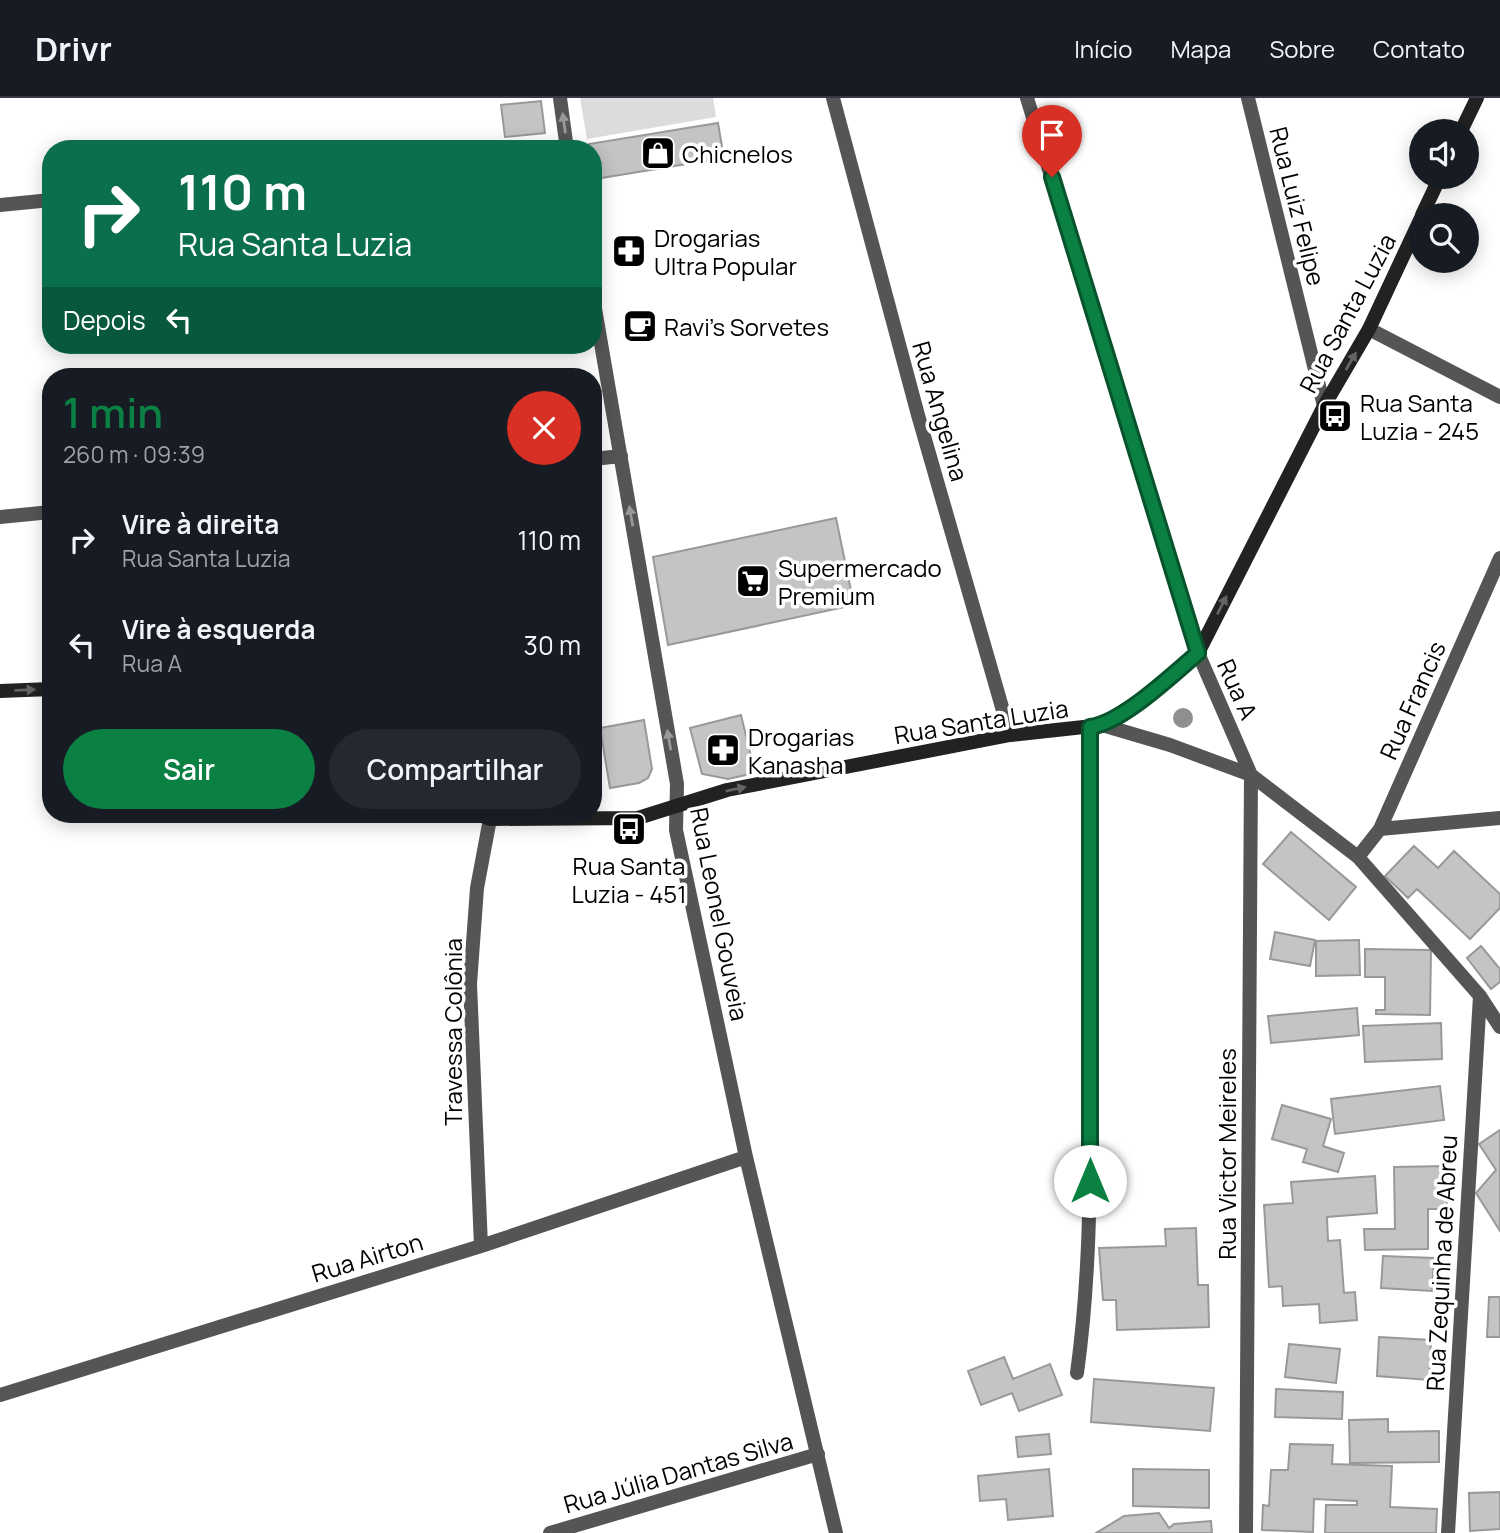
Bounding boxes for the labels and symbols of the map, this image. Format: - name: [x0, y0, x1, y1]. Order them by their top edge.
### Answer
- pin: [1022, 105, 1082, 177]
- one-way arrow: [558, 112, 569, 134]
- street label: Rua Luiz Felipe: [1262, 123, 1334, 289]
- shop icon: Chicnelos: [639, 134, 677, 172]
- place label: Chicnelos: [682, 137, 793, 170]
- place label: Drogarias Ultra Popular: [654, 221, 797, 282]
- street label: Rua Santa Luzia: [1291, 228, 1403, 398]
- pharmacy icon: Drogarias Ultra Popular: [610, 232, 648, 270]
- cafe icon: Ravi's Sorvetes: [621, 307, 659, 345]
- place label: Ravi's Sorvetes: [664, 310, 829, 343]
- street label: Rua Angelina: [905, 337, 977, 485]
- one-way arrow: [1344, 351, 1357, 370]
- place label: Rua Santa Luzia - 245: [1360, 386, 1479, 447]
- bus stop icon: Rua Santa Luzia - 245: [1316, 397, 1354, 435]
- one-way arrow: [625, 505, 636, 527]
- place label: Supermercado Premium: [778, 551, 942, 612]
- supermarket icon: Supermercado Premium: [734, 562, 772, 600]
- one-way arrow: [1216, 595, 1228, 615]
- street label: Rua Francis: [1371, 636, 1453, 764]
- street label: Rua A: [1210, 654, 1266, 724]
- one-way arrow: [15, 684, 37, 696]
- street label: Rua Santa Luzia: [892, 691, 1070, 751]
- place label: Drogarias Kanasha: [748, 720, 854, 781]
- one-way arrow: [663, 729, 674, 751]
- pharmacy icon: Drogarias Kanasha: [704, 731, 742, 769]
- one-way arrow: [725, 783, 747, 794]
- street label: Rua Leonel Gouveia: [683, 805, 757, 1023]
- bus stop icon: Rua Santa Luzia - 451: [610, 810, 648, 848]
- place label: Rua Santa Luzia - 451: [571, 849, 687, 910]
- street label: Travessa Colônia: [436, 938, 469, 1126]
- street label: Rua Victor Meireles: [1210, 1048, 1243, 1260]
- street label: Rua Zequinha de Abreu: [1418, 1134, 1464, 1392]
- position arrow: [1053, 1144, 1127, 1218]
- street label: Rua Airton: [307, 1224, 427, 1290]
- street label: Rua Júlia Dantas Silva: [559, 1423, 797, 1521]

